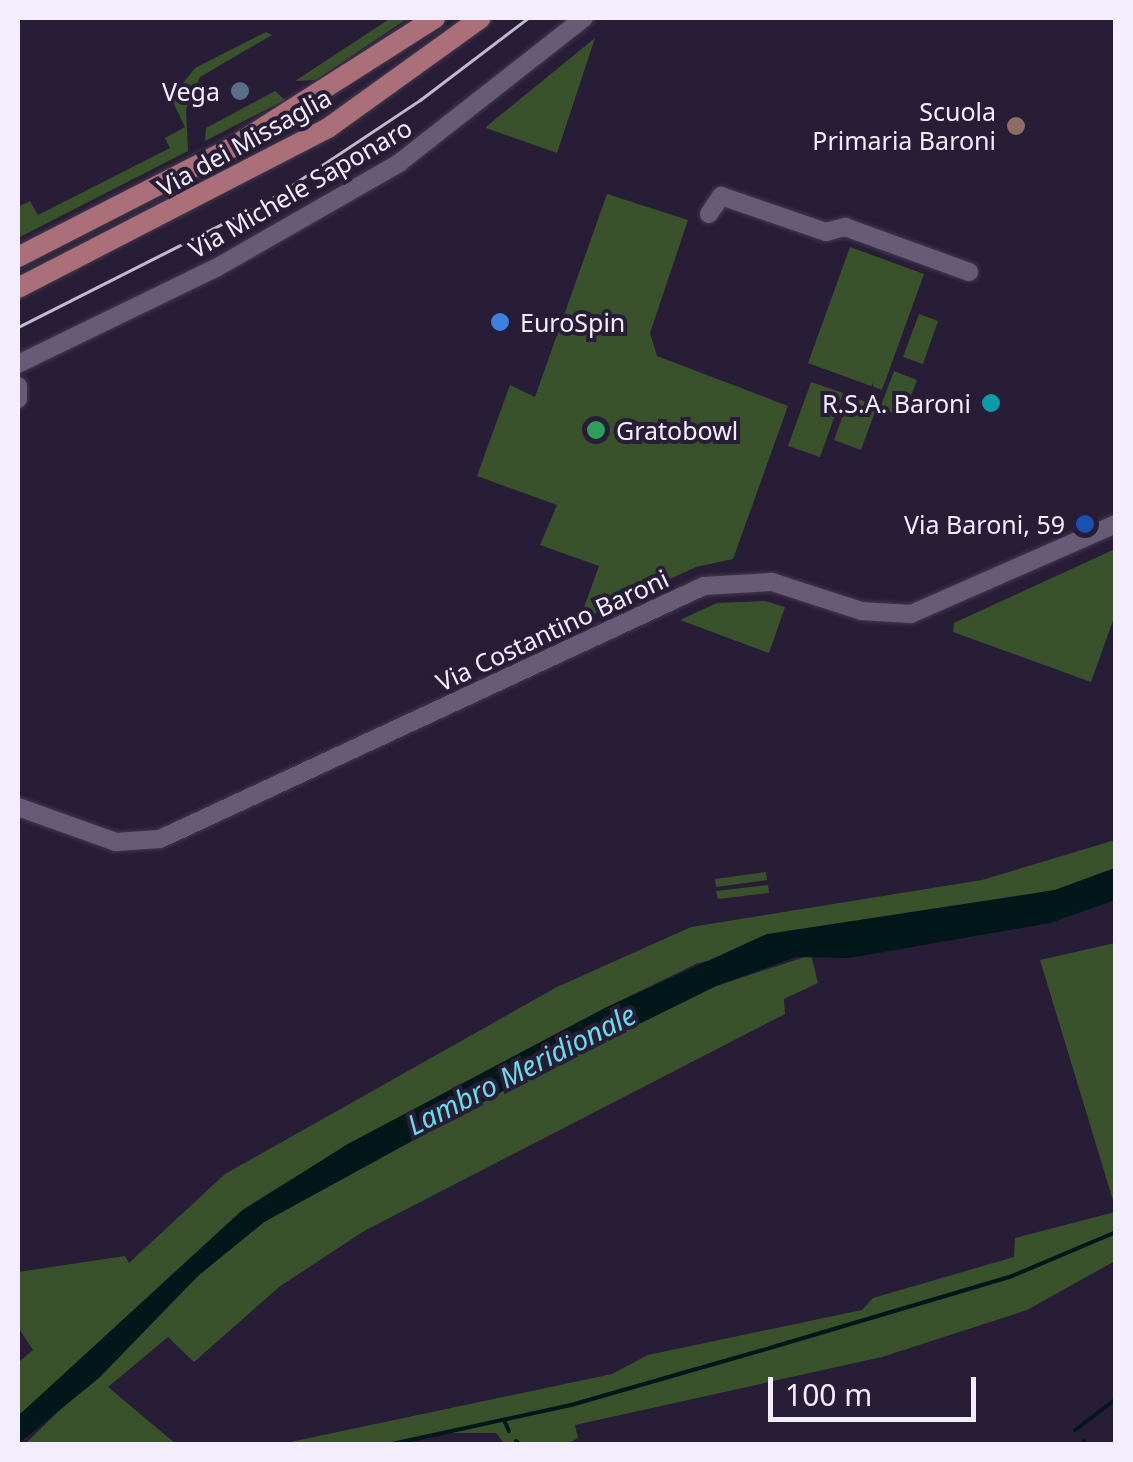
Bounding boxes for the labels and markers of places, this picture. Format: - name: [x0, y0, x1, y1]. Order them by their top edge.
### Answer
- place label: Vega: [162, 76, 220, 106]
- marker: Vega: [229, 80, 251, 102]
- place label: Scuola Primaria Baroni: [812, 97, 996, 156]
- marker: Scuola Primaria Baroni: [1005, 115, 1027, 137]
- place label: EuroSpin: [520, 307, 625, 337]
- marker: EuroSpin: [489, 311, 511, 333]
- place label: R.S.A. Baroni: [822, 388, 971, 418]
- marker: R.S.A. Baroni: [980, 392, 1002, 414]
- place label: Gratobowl: [616, 415, 738, 445]
- marker: Gratobowl: [585, 419, 607, 441]
- place label: Via Baroni, 59: [904, 509, 1065, 539]
- marker: Via Baroni, 59: [1074, 513, 1096, 535]

